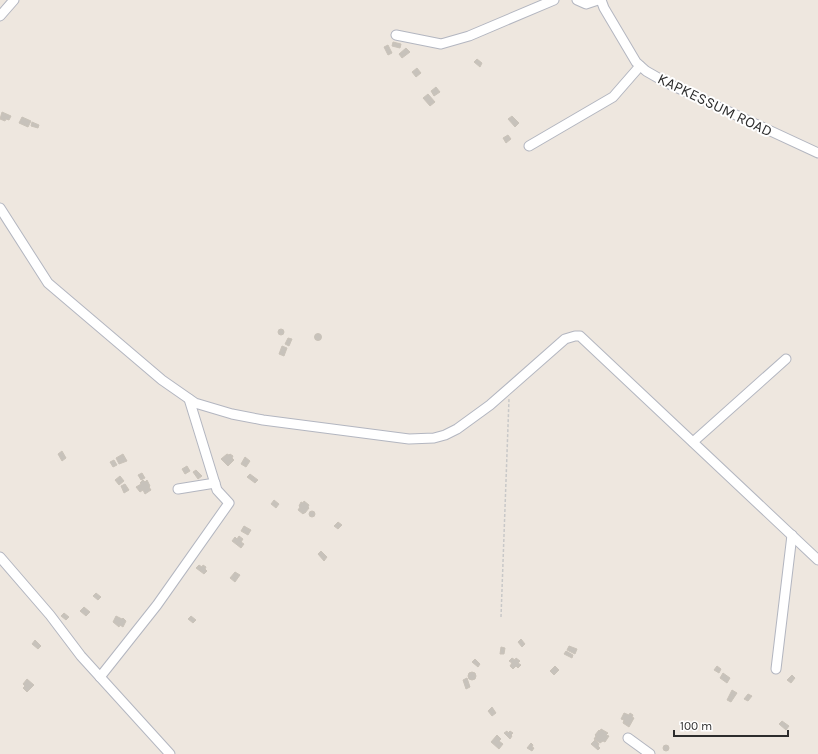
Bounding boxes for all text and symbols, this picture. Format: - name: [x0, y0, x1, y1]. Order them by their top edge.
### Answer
- street label: KAPKESSUM ROAD: [655, 69, 775, 141]
- scale bar: [674, 712, 788, 738]
- text: 100 m: [680, 719, 712, 733]

